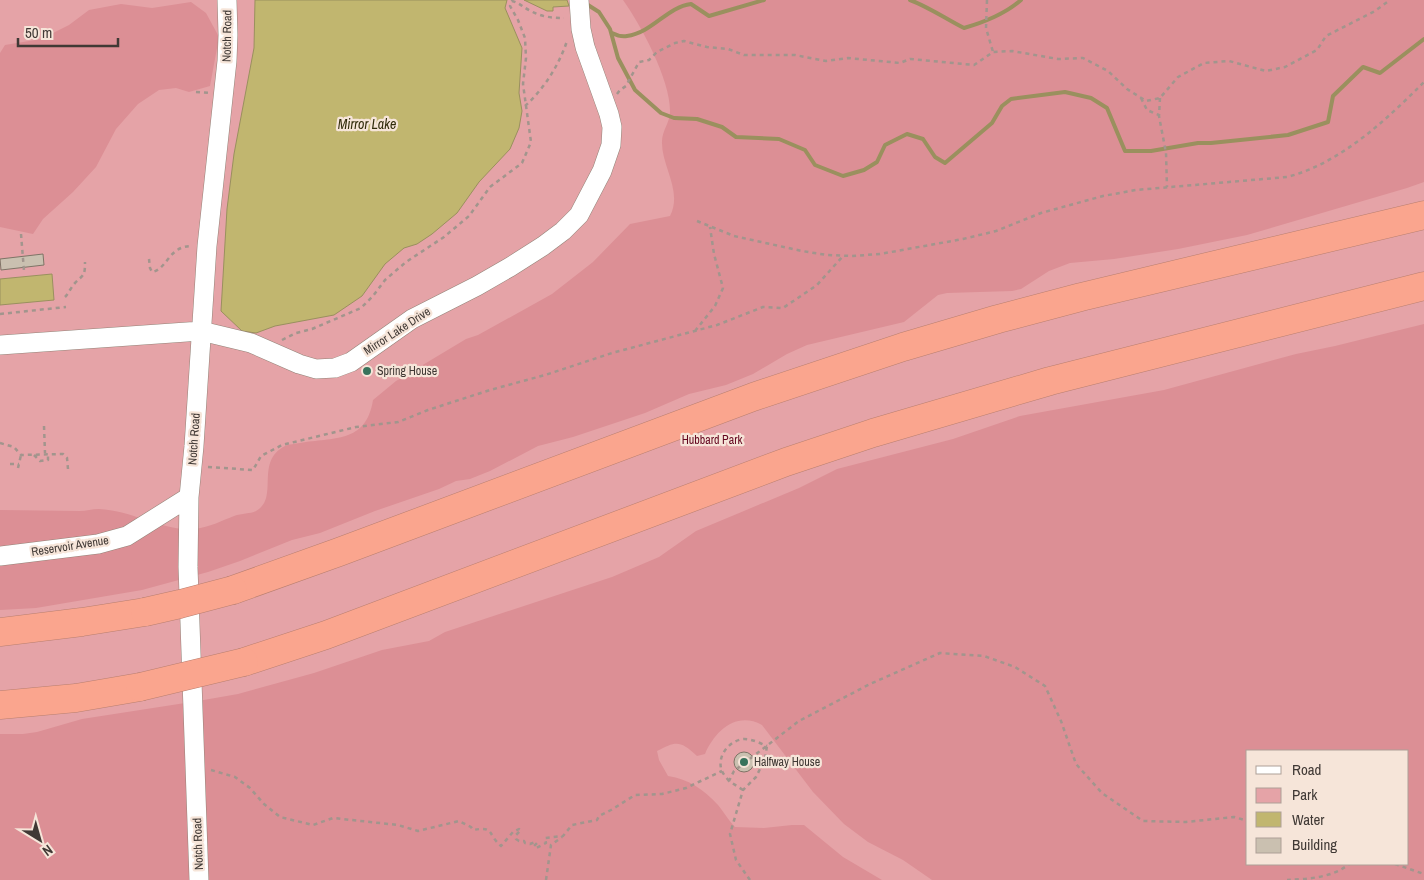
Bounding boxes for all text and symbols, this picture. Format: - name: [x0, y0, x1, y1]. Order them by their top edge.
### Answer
- street label: Notch Road: [219, 10, 235, 62]
- scale bar: [18, 15, 118, 47]
- text: 50 m: [25, 22, 52, 43]
- water label: Mirror Lake: [338, 115, 396, 133]
- street label: Mirror Lake Drive: [361, 303, 433, 359]
- place label: Spring House: [377, 363, 437, 379]
- marker: Spring House: [361, 365, 373, 377]
- street label: Notch Road: [184, 413, 204, 465]
- park label: Hubbard Park: [682, 432, 742, 448]
- street label: Reservoir Avenue: [30, 532, 110, 560]
- legend: [1246, 750, 1409, 865]
- place label: Halfway House: [754, 754, 820, 770]
- marker: Halfway House: [738, 756, 750, 768]
- text: Road: [1292, 759, 1321, 780]
- text: Park: [1292, 784, 1318, 805]
- text: Water: [1292, 809, 1324, 830]
- north arrow: [15, 815, 65, 865]
- street label: Notch Road: [189, 818, 207, 870]
- text: Building: [1292, 834, 1337, 855]
- text: N: [39, 841, 57, 860]

